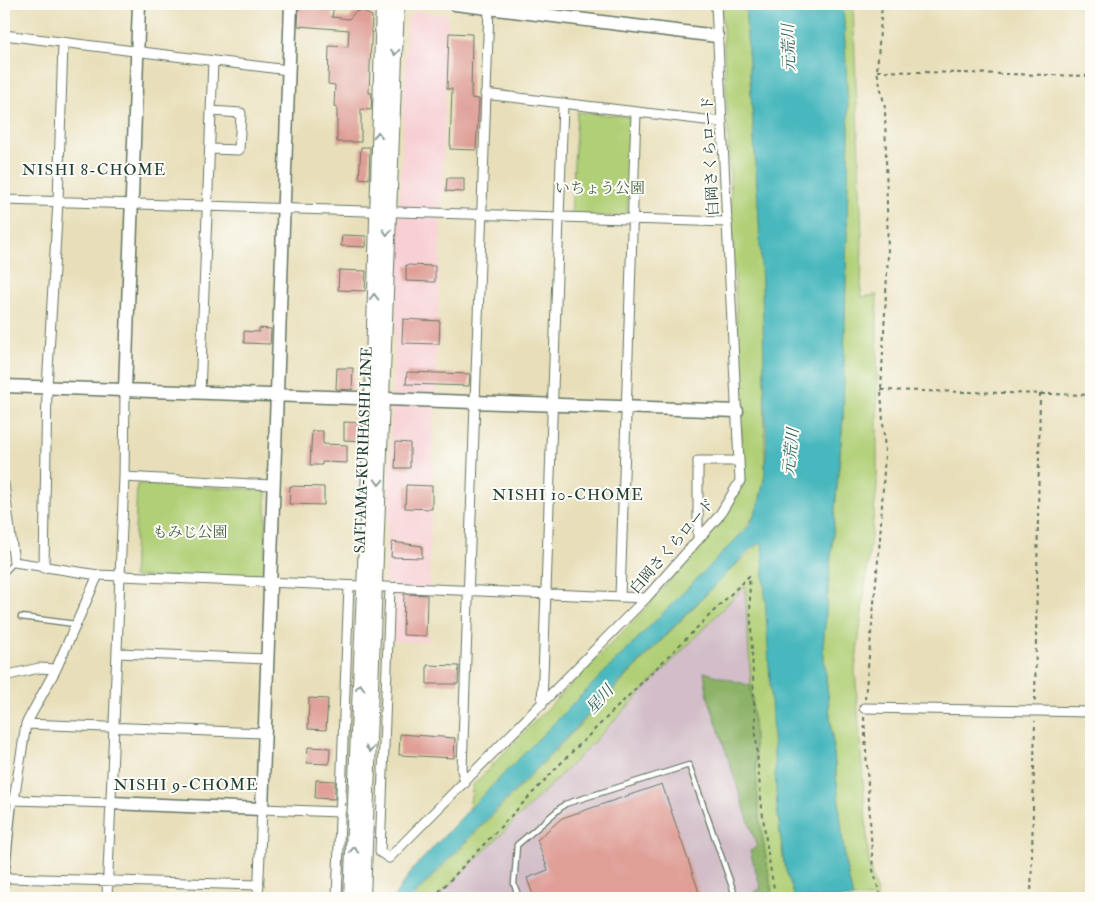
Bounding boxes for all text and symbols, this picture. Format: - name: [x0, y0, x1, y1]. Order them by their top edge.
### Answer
- water label: 元荒川: [778, 22, 800, 72]
- one-way arrow: [389, 49, 400, 57]
- street label: 白岡さくらロード: [698, 96, 723, 216]
- one-way arrow: [373, 131, 383, 138]
- district label: NISHI 8-CHOME: [22, 160, 166, 180]
- park label: いちょう公園: [555, 179, 645, 198]
- one-way arrow: [382, 229, 392, 237]
- one-way arrow: [369, 293, 379, 301]
- street label: SAITAMA-KURIHASHI LINE: [350, 346, 377, 554]
- water label: 元荒川: [779, 425, 804, 477]
- one-way arrow: [373, 478, 384, 486]
- district label: NISHI 10-CHOME: [492, 485, 644, 505]
- street label: 白岡さくらロード: [626, 495, 719, 598]
- park label: もみじ公園: [152, 523, 228, 542]
- water label: 星川: [582, 680, 619, 718]
- one-way arrow: [355, 683, 365, 690]
- one-way arrow: [364, 746, 375, 754]
- district label: NISHI 9-CHOME: [113, 775, 259, 795]
- one-way arrow: [348, 845, 359, 853]

